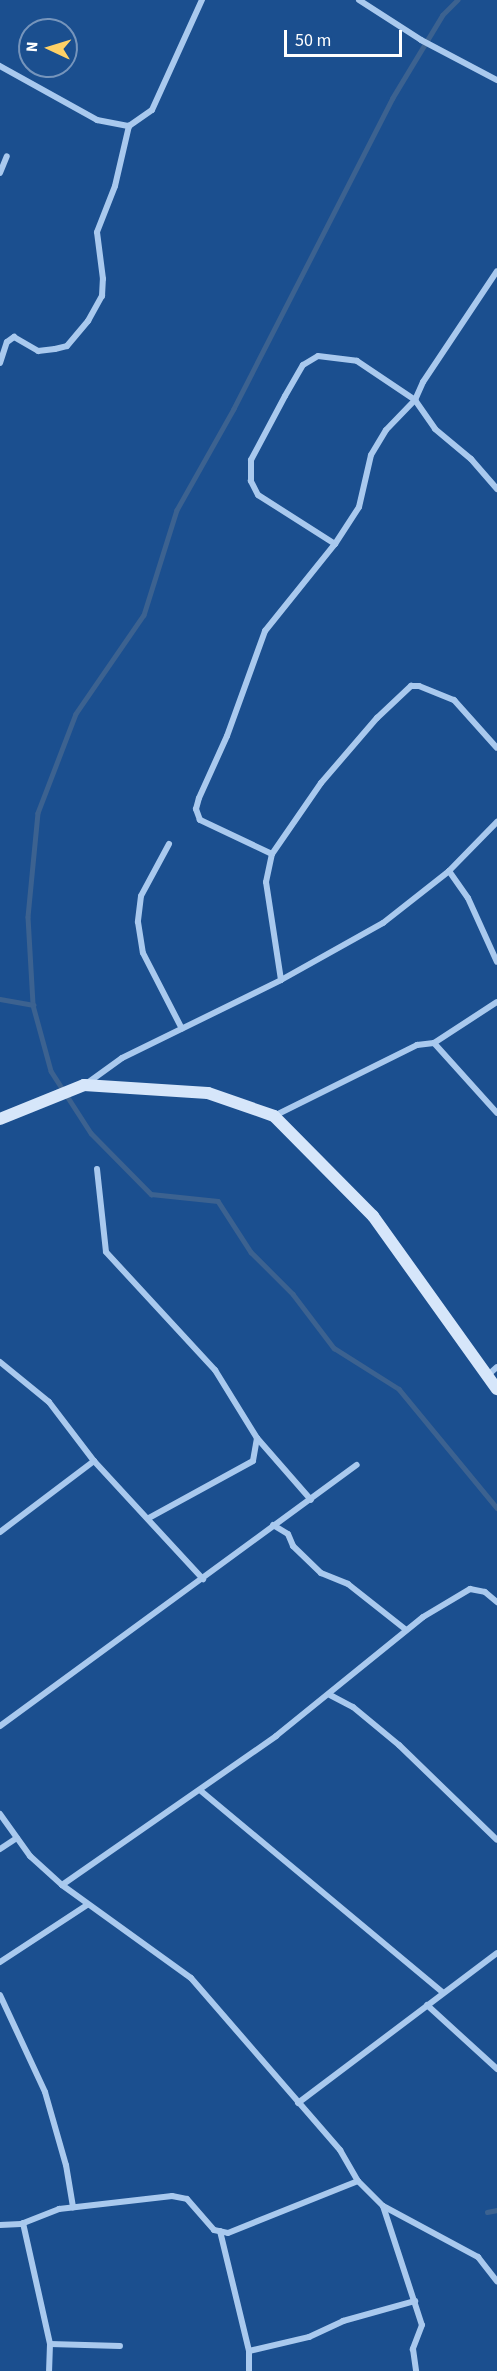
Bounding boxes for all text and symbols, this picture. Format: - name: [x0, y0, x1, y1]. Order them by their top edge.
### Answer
- north arrow: [18, 18, 78, 78]
- scale bar: [287, 18, 406, 56]
- text: 50 m: [295, 28, 331, 53]
- text: N: [21, 41, 43, 53]

